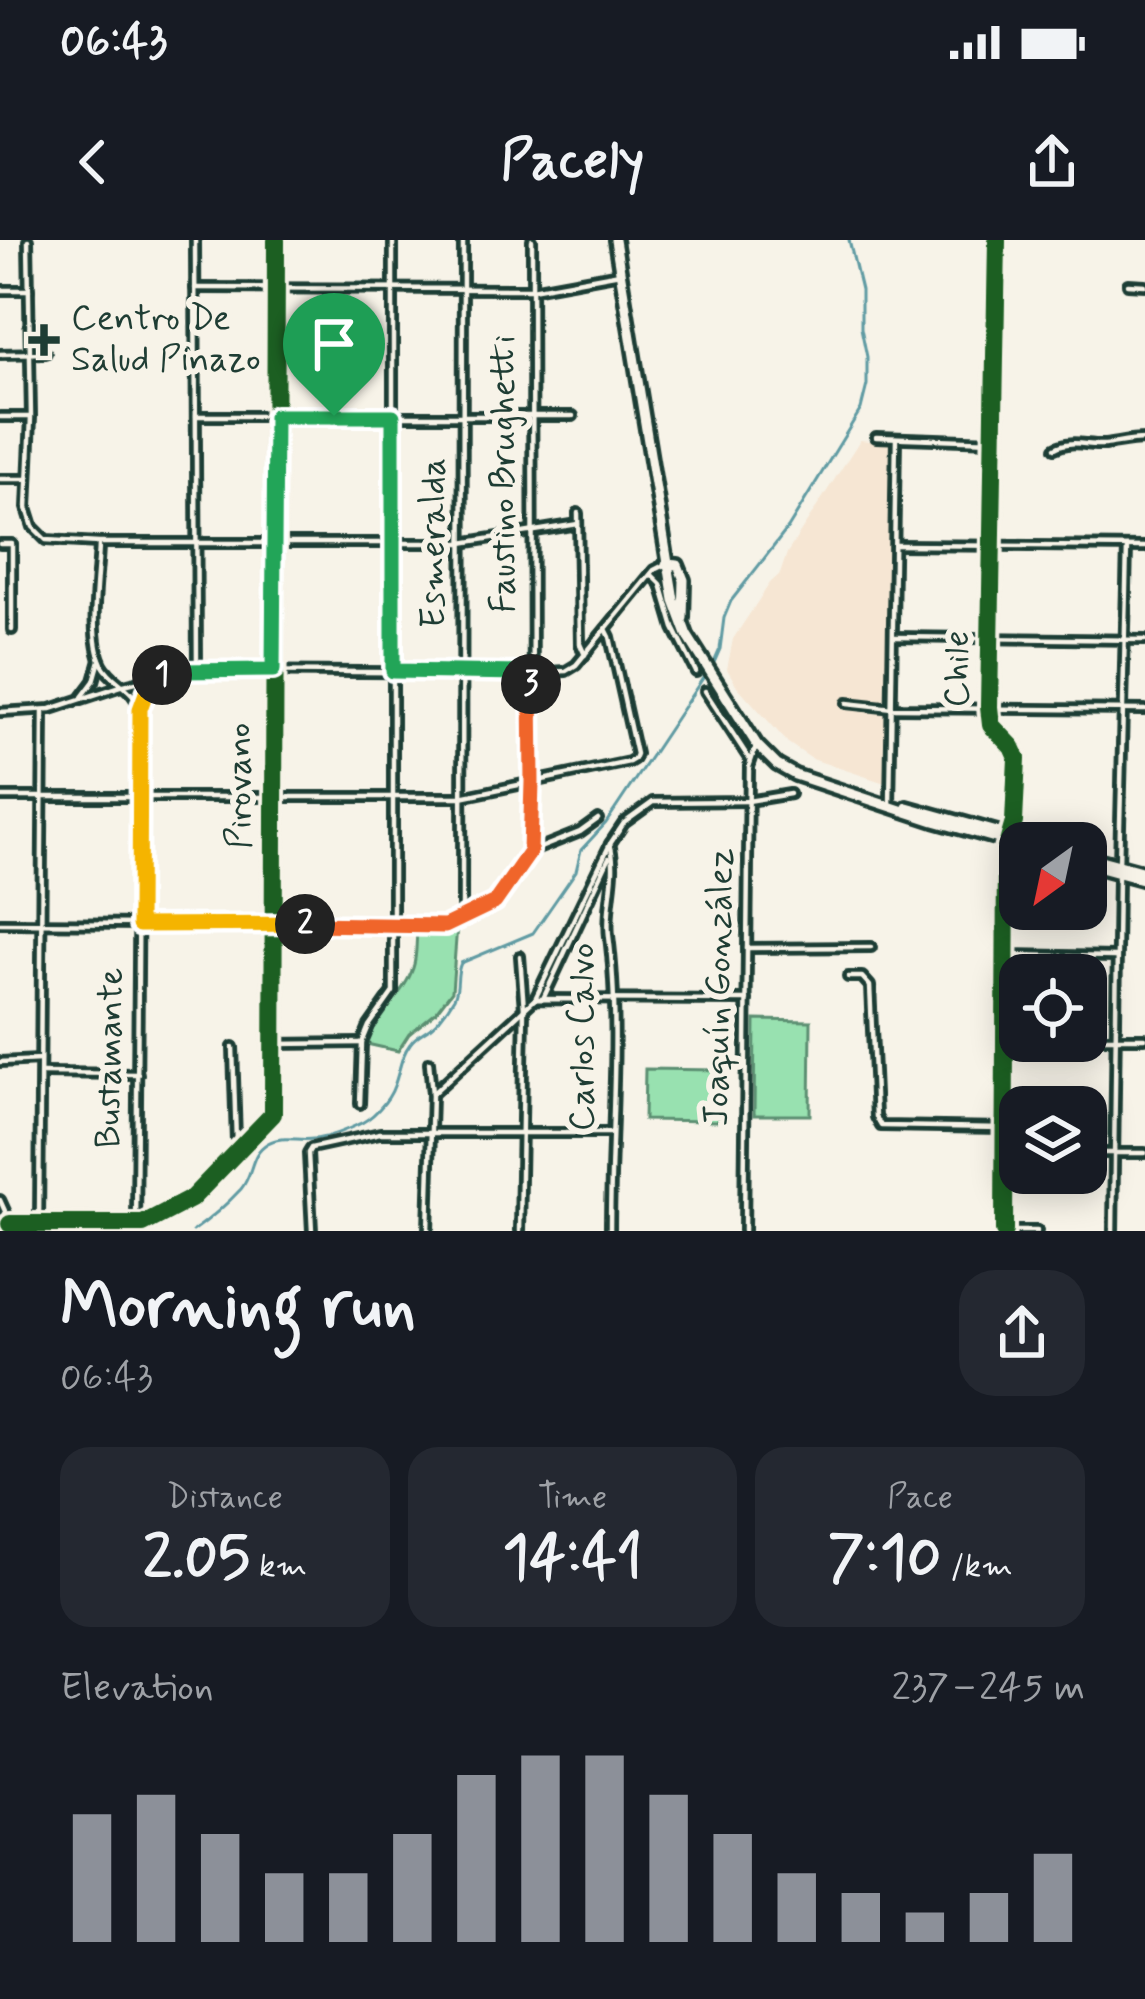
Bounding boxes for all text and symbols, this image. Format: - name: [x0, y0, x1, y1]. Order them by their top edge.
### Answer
- text: 06:43: [60, 13, 167, 72]
- text: Pacely: [501, 127, 644, 198]
- icon: back: [60, 129, 126, 195]
- icon: share: [1019, 129, 1085, 195]
- pin: [283, 293, 385, 416]
- place label: Centro De Salud Pinazo: [71, 296, 261, 384]
- icon: arrive: [301, 311, 367, 377]
- marker: Centro De Salud Pinazo: [28, 324, 60, 356]
- street label: Faustino Brughetti: [481, 335, 528, 613]
- street label: Esmeralda: [411, 458, 458, 628]
- street label: Chile: [935, 630, 982, 708]
- pin: 1: [132, 645, 192, 705]
- text: 1: [155, 653, 169, 697]
- pin: 3: [501, 654, 561, 714]
- text: 3: [524, 662, 538, 706]
- street label: Pirovano: [217, 723, 264, 849]
- north arrow: [999, 822, 1107, 930]
- map controls: [999, 822, 1107, 1194]
- street label: Joaquín González: [694, 847, 746, 1127]
- pin: 2: [275, 894, 335, 954]
- text: 2: [297, 902, 313, 946]
- street label: Carlos Calvo: [560, 943, 607, 1131]
- button: locate: [999, 954, 1107, 1062]
- street label: Bustamante: [86, 967, 136, 1149]
- button: layers: [999, 1086, 1107, 1194]
- text: Morning run: [60, 1265, 416, 1351]
- button: share: [959, 1270, 1085, 1396]
- text: 06:43: [60, 1353, 153, 1404]
- text: Distance: [167, 1476, 283, 1520]
- text: Time: [538, 1476, 607, 1520]
- text: Pace: [887, 1476, 953, 1520]
- text: 2.05: [143, 1520, 250, 1599]
- text: 14:41: [503, 1520, 642, 1599]
- text: 7:10: [828, 1520, 941, 1599]
- text: km: [250, 1545, 307, 1589]
- text: /km: [941, 1545, 1013, 1589]
- text: Elevation: [60, 1663, 214, 1714]
- text: 237–245 m: [892, 1663, 1085, 1714]

